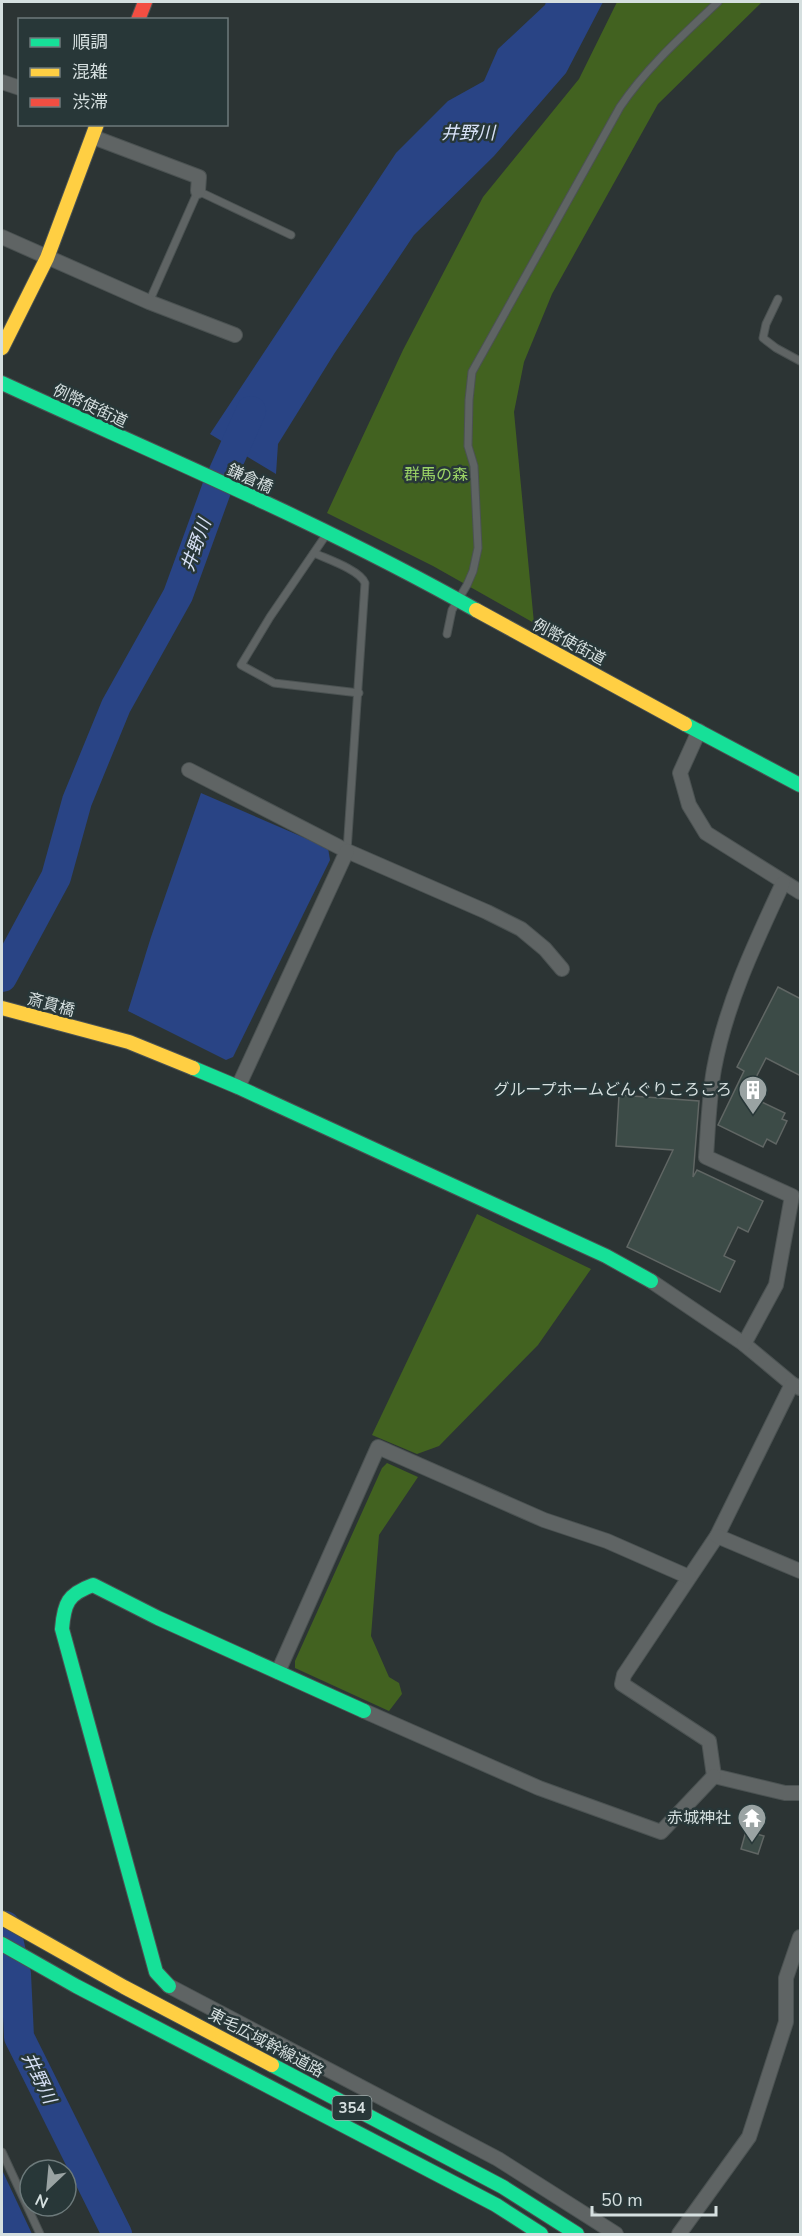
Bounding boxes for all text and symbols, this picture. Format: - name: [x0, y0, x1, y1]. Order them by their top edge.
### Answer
- legend: [18, 18, 228, 126]
- text: 順調: [72, 30, 108, 54]
- text: 混雑: [72, 60, 108, 84]
- text: 渋滞: [72, 90, 108, 114]
- water label: 井野川: [441, 121, 497, 145]
- street label: 例幣使街道: [49, 379, 131, 433]
- street label: 鎌倉橋: [224, 459, 276, 499]
- park label: 群馬の森: [404, 464, 468, 486]
- water label: 井野川: [175, 514, 217, 574]
- street label: 例幣使街道: [529, 614, 609, 670]
- street label: 斎貫橋: [25, 988, 77, 1022]
- building icon: グループホームどんぐりころころ: [737, 1074, 769, 1116]
- place label: グループホームどんぐりころころ: [493, 1079, 732, 1101]
- temple icon: 赤城神社: [736, 1802, 768, 1844]
- place label: 赤城神社: [667, 1807, 731, 1829]
- street label: 東毛広域幹線道路: [204, 2003, 328, 2083]
- water label: 井野川: [16, 2048, 62, 2109]
- road number: 354: [332, 2096, 372, 2120]
- north arrow: [18, 2158, 78, 2218]
- scale bar: [592, 2179, 716, 2217]
- text: N: [32, 2188, 52, 2213]
- text: 50 m: [601, 2188, 643, 2212]

